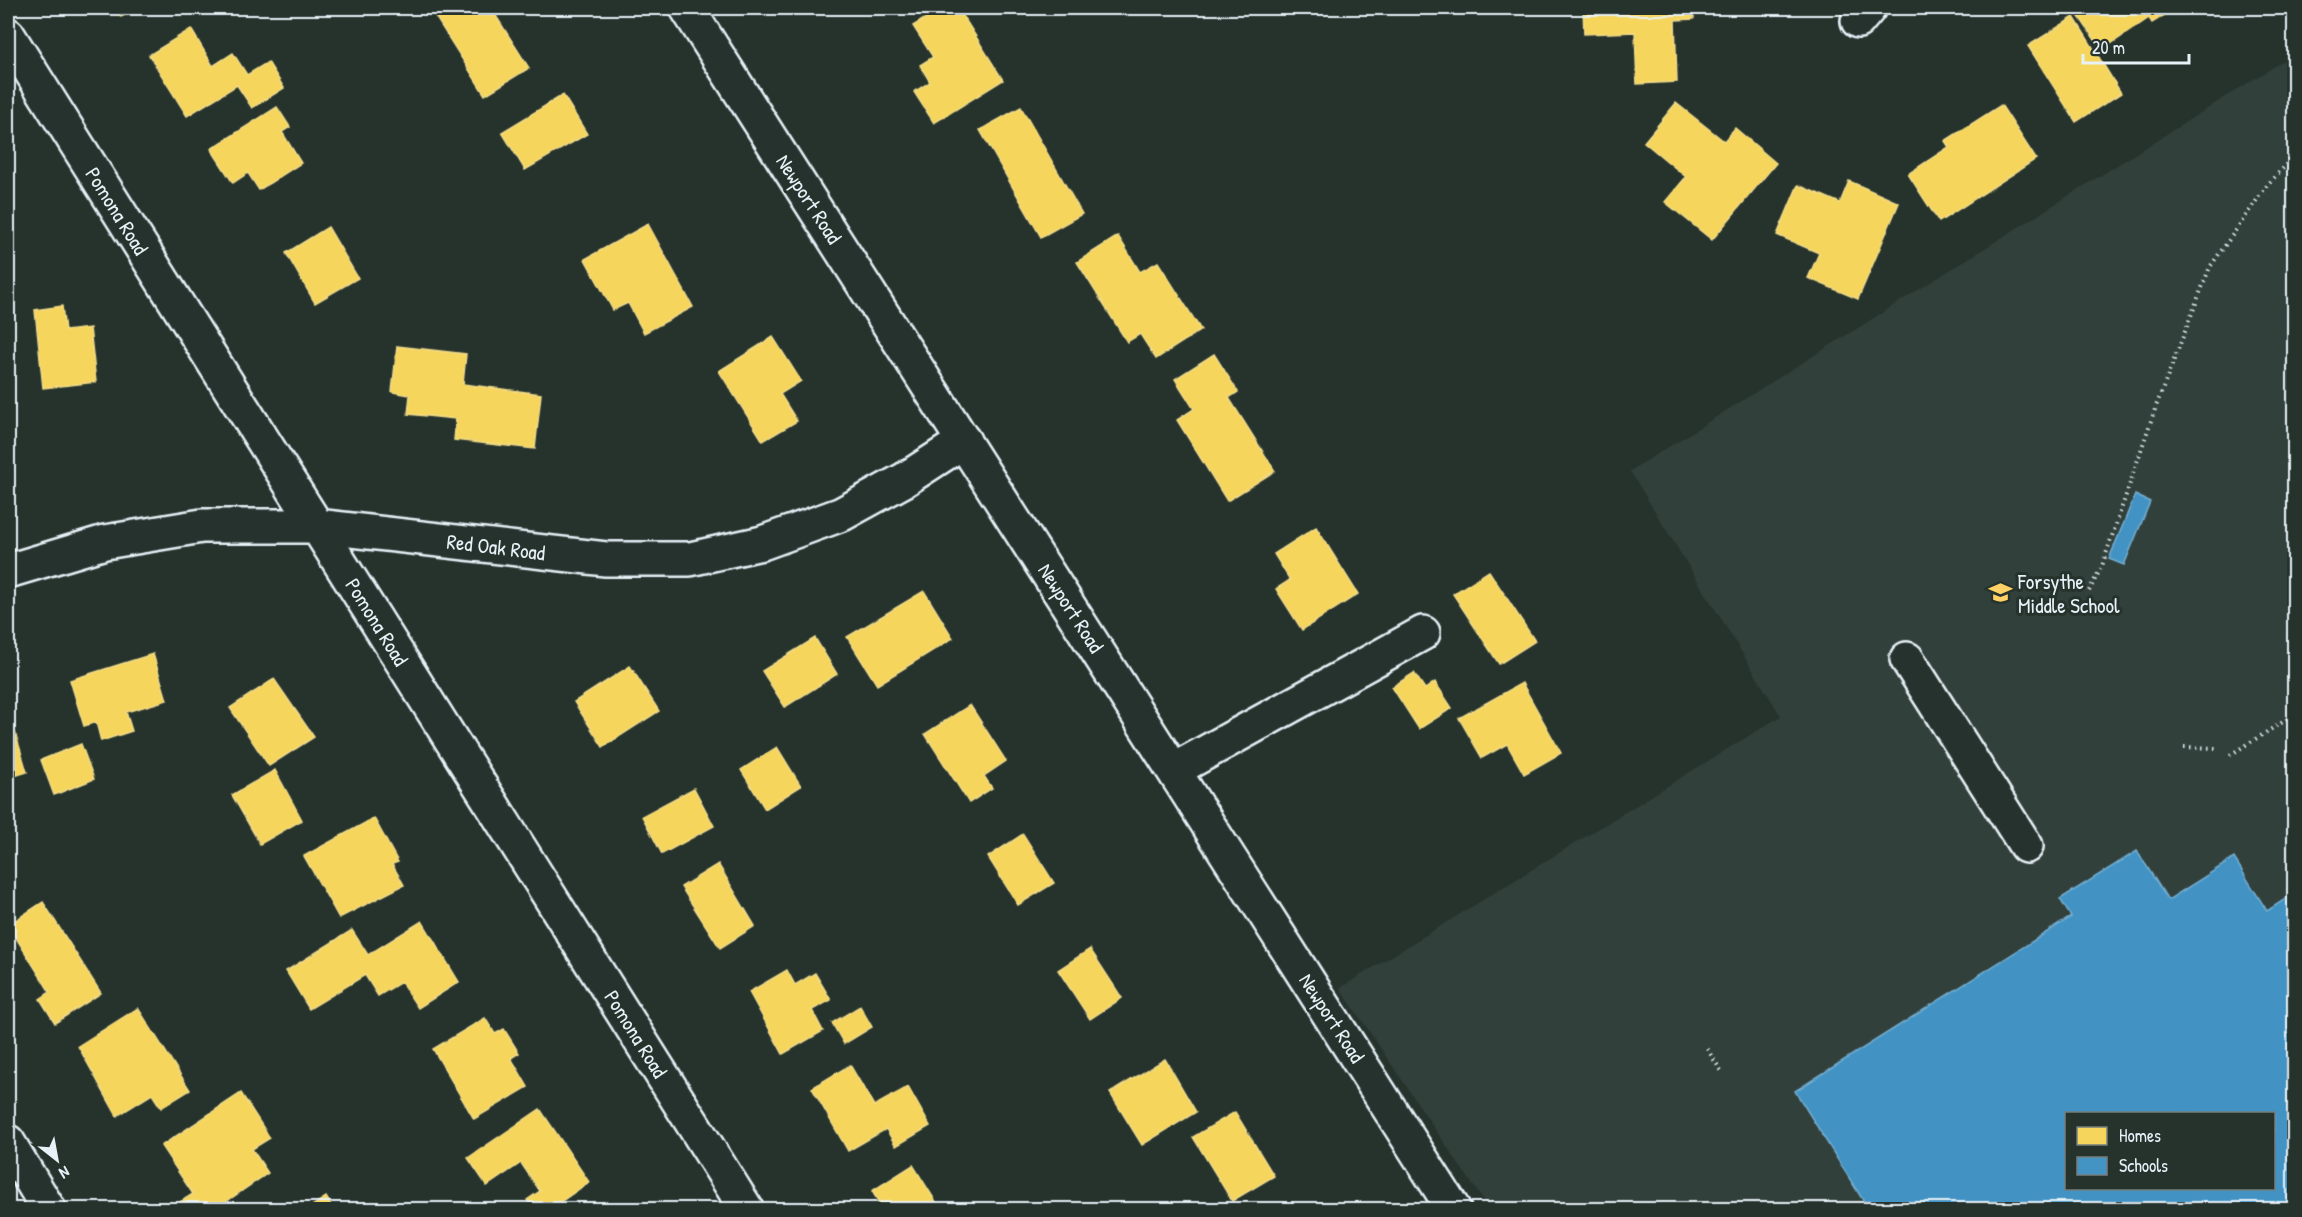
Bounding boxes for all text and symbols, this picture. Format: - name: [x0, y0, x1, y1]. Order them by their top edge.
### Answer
- scale bar: [2083, 27, 2190, 65]
- text: 20 m: [2092, 35, 2125, 60]
- street label: Newport Road: [769, 149, 849, 249]
- street label: Pomona Road: [79, 162, 155, 260]
- street label: Red Oak Road: [445, 527, 547, 567]
- street label: Newport Road: [1031, 558, 1111, 658]
- place label: Forsythe Middle School: [2017, 567, 2120, 620]
- street label: Pomona Road: [339, 573, 415, 671]
- school or university icon: Forsythe Middle School: [1987, 580, 2013, 606]
- street label: Newport Road: [1292, 968, 1372, 1068]
- street label: Pomona Road: [598, 985, 674, 1083]
- legend: [2065, 1112, 2275, 1190]
- text: Homes: [2119, 1123, 2161, 1148]
- north arrow: [27, 1130, 87, 1190]
- text: Schools: [2119, 1153, 2168, 1178]
- text: N: [55, 1161, 74, 1185]

